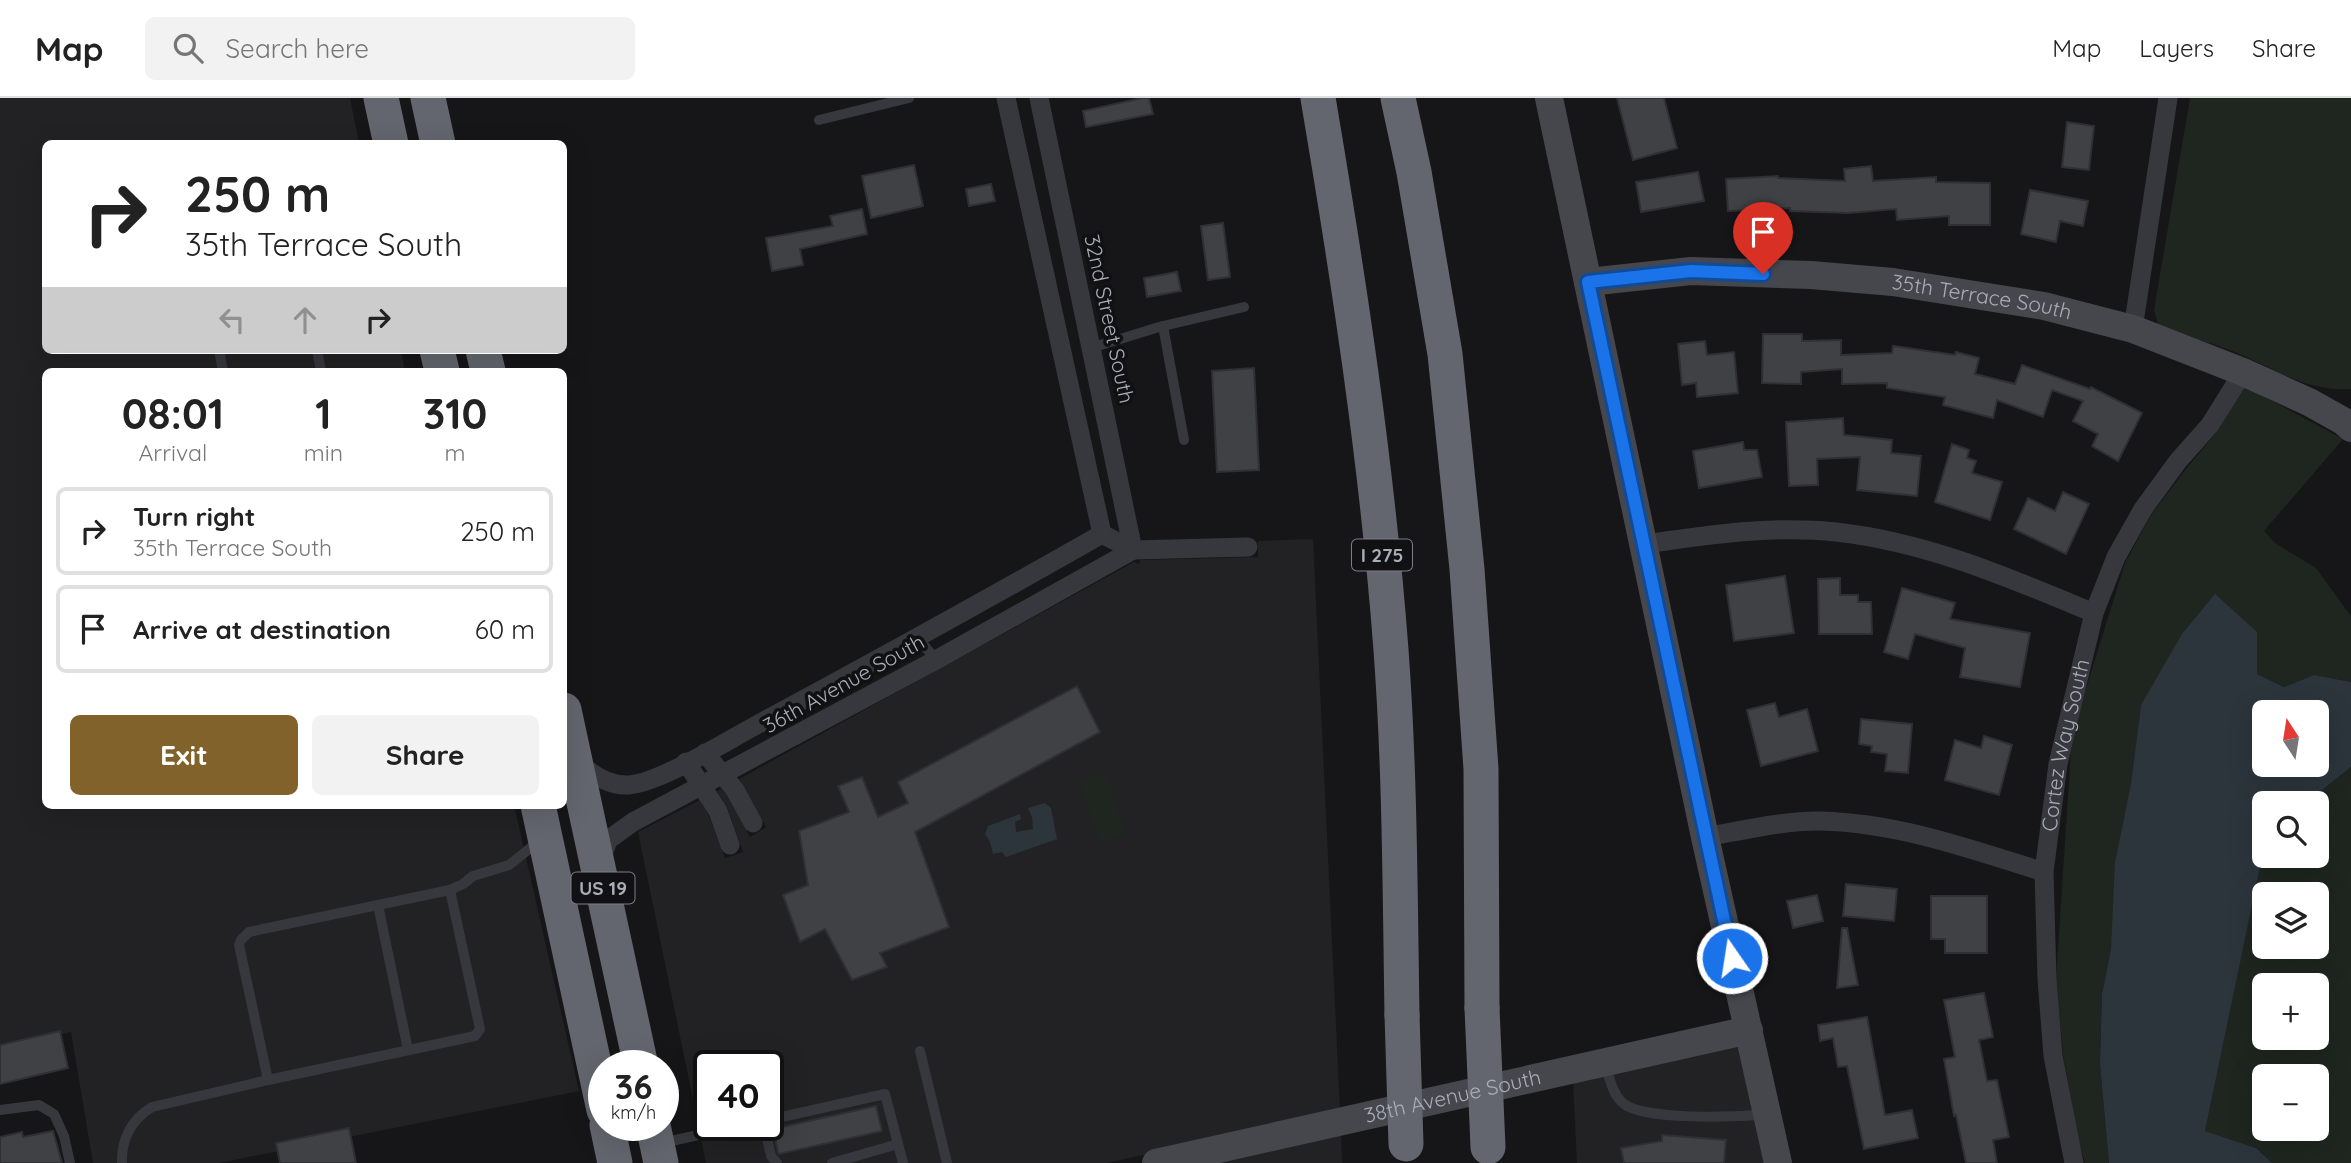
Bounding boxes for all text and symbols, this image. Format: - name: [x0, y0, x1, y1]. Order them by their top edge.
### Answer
- search box: [145, 17, 635, 80]
- text: Map: [35, 28, 103, 69]
- icon: search: [169, 29, 207, 67]
- text: Search here: [225, 32, 369, 65]
- text: Map: [2052, 33, 2101, 63]
- text: Layers: [2139, 33, 2214, 63]
- text: Share: [2252, 33, 2316, 63]
- text: 250 m: [185, 163, 330, 224]
- icon: right: [70, 168, 161, 259]
- pin: [1733, 202, 1793, 274]
- icon: arrive: [1744, 213, 1782, 251]
- text: 35th Terrace South: [185, 224, 462, 264]
- street label: 32nd Street South: [1079, 232, 1141, 406]
- street label: 35th Terrace South: [1890, 268, 2075, 325]
- icon: left: [213, 301, 251, 339]
- icon: ahead: [286, 301, 324, 339]
- icon: right: [359, 301, 397, 339]
- text: 08:01: [122, 387, 224, 440]
- text: 1: [315, 387, 332, 440]
- text: 310: [423, 387, 487, 440]
- text: Arrival: [138, 438, 207, 467]
- text: min: [304, 438, 343, 467]
- text: m: [444, 438, 465, 467]
- text: Turn right: [133, 500, 255, 533]
- icon: right: [74, 512, 112, 550]
- text: 250 m: [460, 515, 535, 548]
- text: 35th Terrace South: [133, 533, 332, 562]
- road number: I 275: [1352, 540, 1412, 570]
- icon: arrive: [74, 610, 112, 648]
- text: Arrive at destination: [133, 613, 391, 646]
- text: 60 m: [475, 613, 535, 646]
- street label: 36th Avenue South: [758, 628, 929, 738]
- street label: Cortez Way South: [2035, 656, 2095, 833]
- north arrow: [2252, 700, 2329, 777]
- map controls: [2252, 700, 2329, 1141]
- button: Exit: [70, 715, 298, 795]
- button: Share: [312, 715, 539, 795]
- button: search: [2252, 791, 2329, 868]
- road number: US 19: [572, 873, 634, 904]
- button: layers: [2252, 882, 2329, 959]
- position arrow: [1695, 921, 1769, 995]
- button: +: [2252, 973, 2329, 1050]
- speed limit sign: 40: [693, 1050, 784, 1141]
- street label: 38th Avenue South: [1362, 1063, 1543, 1128]
- text: 36: [614, 1064, 653, 1108]
- button: −: [2252, 1064, 2329, 1141]
- text: km/h: [611, 1101, 656, 1124]

